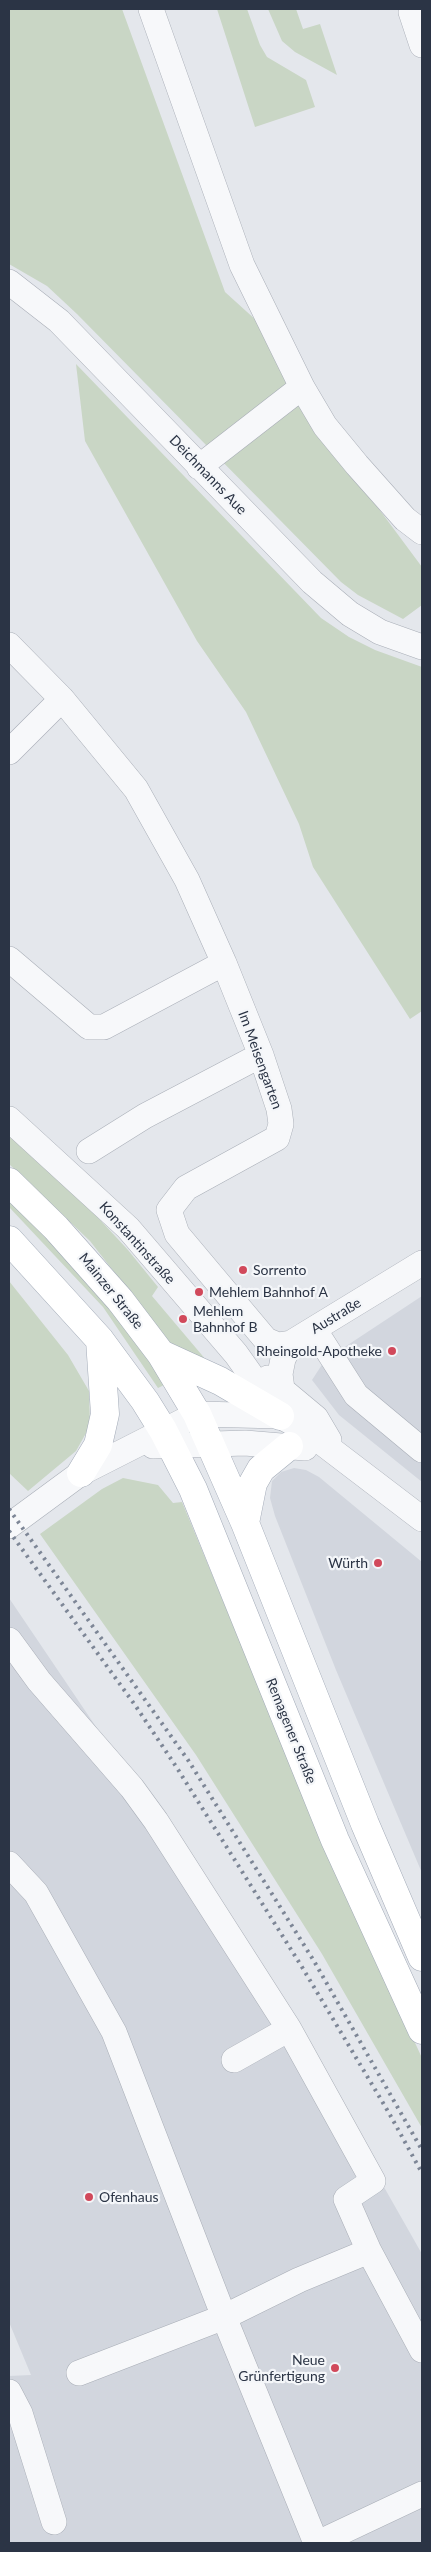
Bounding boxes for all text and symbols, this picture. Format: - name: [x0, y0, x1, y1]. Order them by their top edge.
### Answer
- street label: Deichmanns Aue: [166, 432, 250, 518]
- street label: Im Meisengarten: [234, 1009, 286, 1111]
- street label: Konstantinstraße: [96, 1198, 178, 1288]
- street label: Mainzer Straße: [75, 1250, 147, 1332]
- place label: Sorrento: [253, 1262, 306, 1278]
- marker: Sorrento: [237, 1264, 249, 1276]
- place label: Mehlem Bahnhof A: [209, 1284, 328, 1300]
- marker: Mehlem Bahnhof A: [193, 1286, 205, 1298]
- street label: Austraße: [308, 1294, 364, 1338]
- place label: Mehlem Bahnhof B: [193, 1303, 258, 1335]
- marker: Mehlem Bahnhof B: [177, 1313, 189, 1325]
- place label: Rheingold-Apotheke: [256, 1343, 382, 1359]
- marker: Rheingold-Apotheke: [386, 1345, 398, 1357]
- place label: Würth: [328, 1555, 368, 1571]
- marker: Würth: [372, 1557, 384, 1569]
- street label: Remagener Straße: [262, 1676, 320, 1786]
- place label: Ofenhaus: [99, 2189, 159, 2205]
- marker: Ofenhaus: [83, 2191, 95, 2203]
- place label: Neue Grünfertigung: [238, 2352, 325, 2384]
- marker: Neue Grünfertigung: [329, 2362, 341, 2374]

